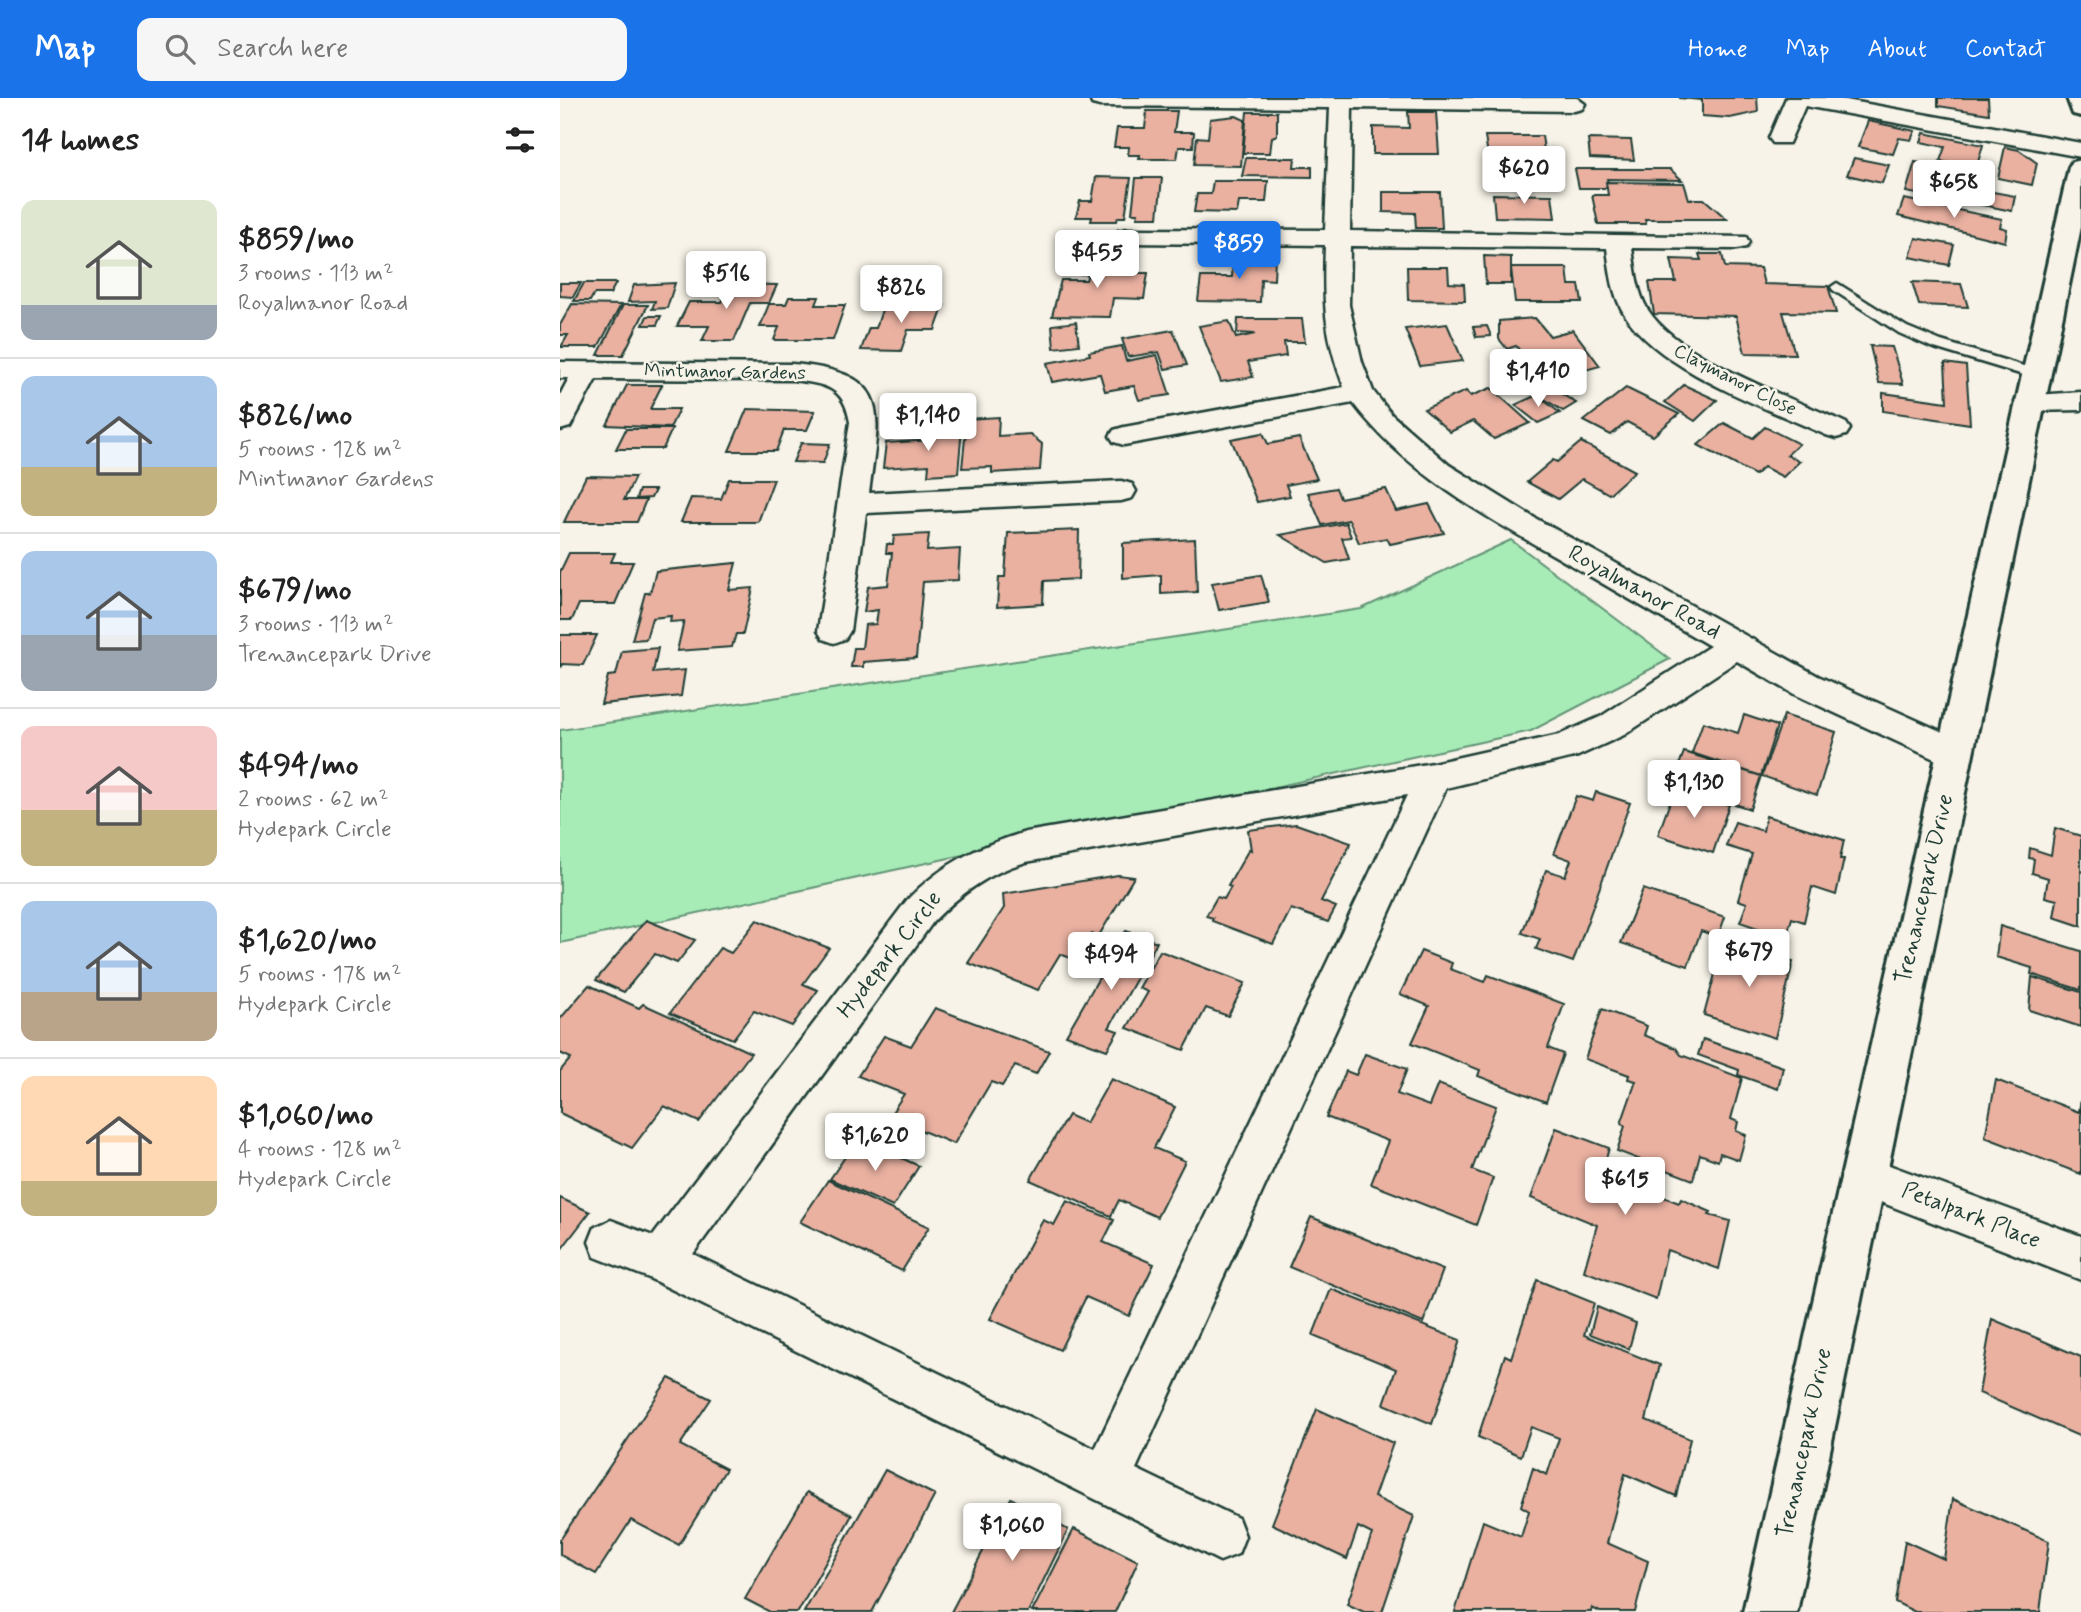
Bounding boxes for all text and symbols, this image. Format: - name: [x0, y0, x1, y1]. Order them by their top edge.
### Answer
- search box: [137, 18, 627, 81]
- text: Map: [35, 27, 95, 71]
- icon: search: [161, 30, 199, 68]
- text: Search here: [217, 32, 348, 66]
- text: Home: [1688, 34, 1748, 65]
- text: Map: [1786, 34, 1830, 65]
- text: About: [1868, 34, 1927, 65]
- text: Contact: [1965, 34, 2046, 65]
- text: 14 homes: [21, 121, 139, 160]
- icon: filters: [501, 121, 539, 159]
- pin: $620: [1483, 146, 1565, 206]
- text: $620: [1498, 154, 1550, 184]
- pin: $658: [1913, 160, 1995, 220]
- text: $658: [1929, 168, 1979, 198]
- text: $859/mo: [238, 220, 354, 259]
- pin: $859: [1198, 222, 1280, 281]
- icon: home: [77, 228, 161, 312]
- text: $859: [1214, 229, 1264, 259]
- pin: $455: [1056, 230, 1138, 290]
- text: $455: [1071, 238, 1123, 268]
- pin: $516: [685, 252, 767, 311]
- text: 3 rooms · 113 m²: [238, 259, 393, 289]
- text: $516: [702, 259, 750, 289]
- pin: $826: [860, 266, 942, 325]
- text: $826: [876, 273, 926, 303]
- text: Royalmanor Road: [238, 289, 408, 319]
- street label: Claymanor Close: [1669, 338, 1801, 422]
- pin: $1,410: [1481, 350, 1595, 409]
- text: $1,410: [1506, 357, 1570, 387]
- street label: Mintmanor Gardens: [644, 358, 806, 386]
- pin: $1,140: [871, 394, 985, 453]
- text: $826/mo: [238, 396, 352, 435]
- text: $1,140: [895, 401, 961, 431]
- icon: home: [77, 404, 161, 488]
- text: 5 rooms · 128 m²: [238, 435, 402, 465]
- text: Mintmanor Gardens: [238, 465, 434, 495]
- street label: Royalmanor Road: [1562, 539, 1726, 647]
- text: $679/mo: [238, 571, 352, 610]
- icon: home: [77, 579, 161, 663]
- text: 3 rooms · 113 m²: [238, 610, 393, 640]
- text: Trenancepark Drive: [238, 640, 432, 670]
- text: $494/mo: [238, 746, 358, 785]
- icon: home: [77, 754, 161, 838]
- pin: $1,130: [1637, 760, 1751, 820]
- text: $1,130: [1664, 768, 1724, 798]
- text: 2 rooms · 62 m²: [238, 785, 389, 815]
- street label: Trenancepark Drive: [1889, 791, 1961, 987]
- text: Hydepark Circle: [238, 815, 392, 845]
- street label: Hydepark Circle: [831, 885, 949, 1025]
- text: $1,620/mo: [238, 921, 377, 960]
- icon: home: [77, 929, 161, 1013]
- pin: $679: [1708, 930, 1790, 989]
- pin: $494: [1070, 932, 1152, 992]
- text: $679: [1725, 937, 1774, 967]
- text: $494: [1084, 940, 1138, 970]
- text: 5 rooms · 178 m²: [238, 960, 401, 990]
- text: Hydepark Circle: [238, 990, 392, 1020]
- text: $1,060/mo: [238, 1096, 373, 1135]
- icon: home: [77, 1104, 161, 1188]
- pin: $1,620: [818, 1114, 932, 1173]
- text: $1,620: [841, 1121, 909, 1151]
- text: 4 rooms · 128 m²: [238, 1135, 402, 1165]
- pin: $615: [1584, 1158, 1666, 1217]
- text: Hydepark Circle: [238, 1165, 392, 1195]
- text: $615: [1601, 1165, 1649, 1195]
- street label: Petalpark Place: [1897, 1176, 2045, 1256]
- street label: Trenancepark Drive: [1770, 1345, 1840, 1541]
- pin: $1,060: [955, 1504, 1069, 1563]
- text: $1,060: [979, 1511, 1045, 1541]

